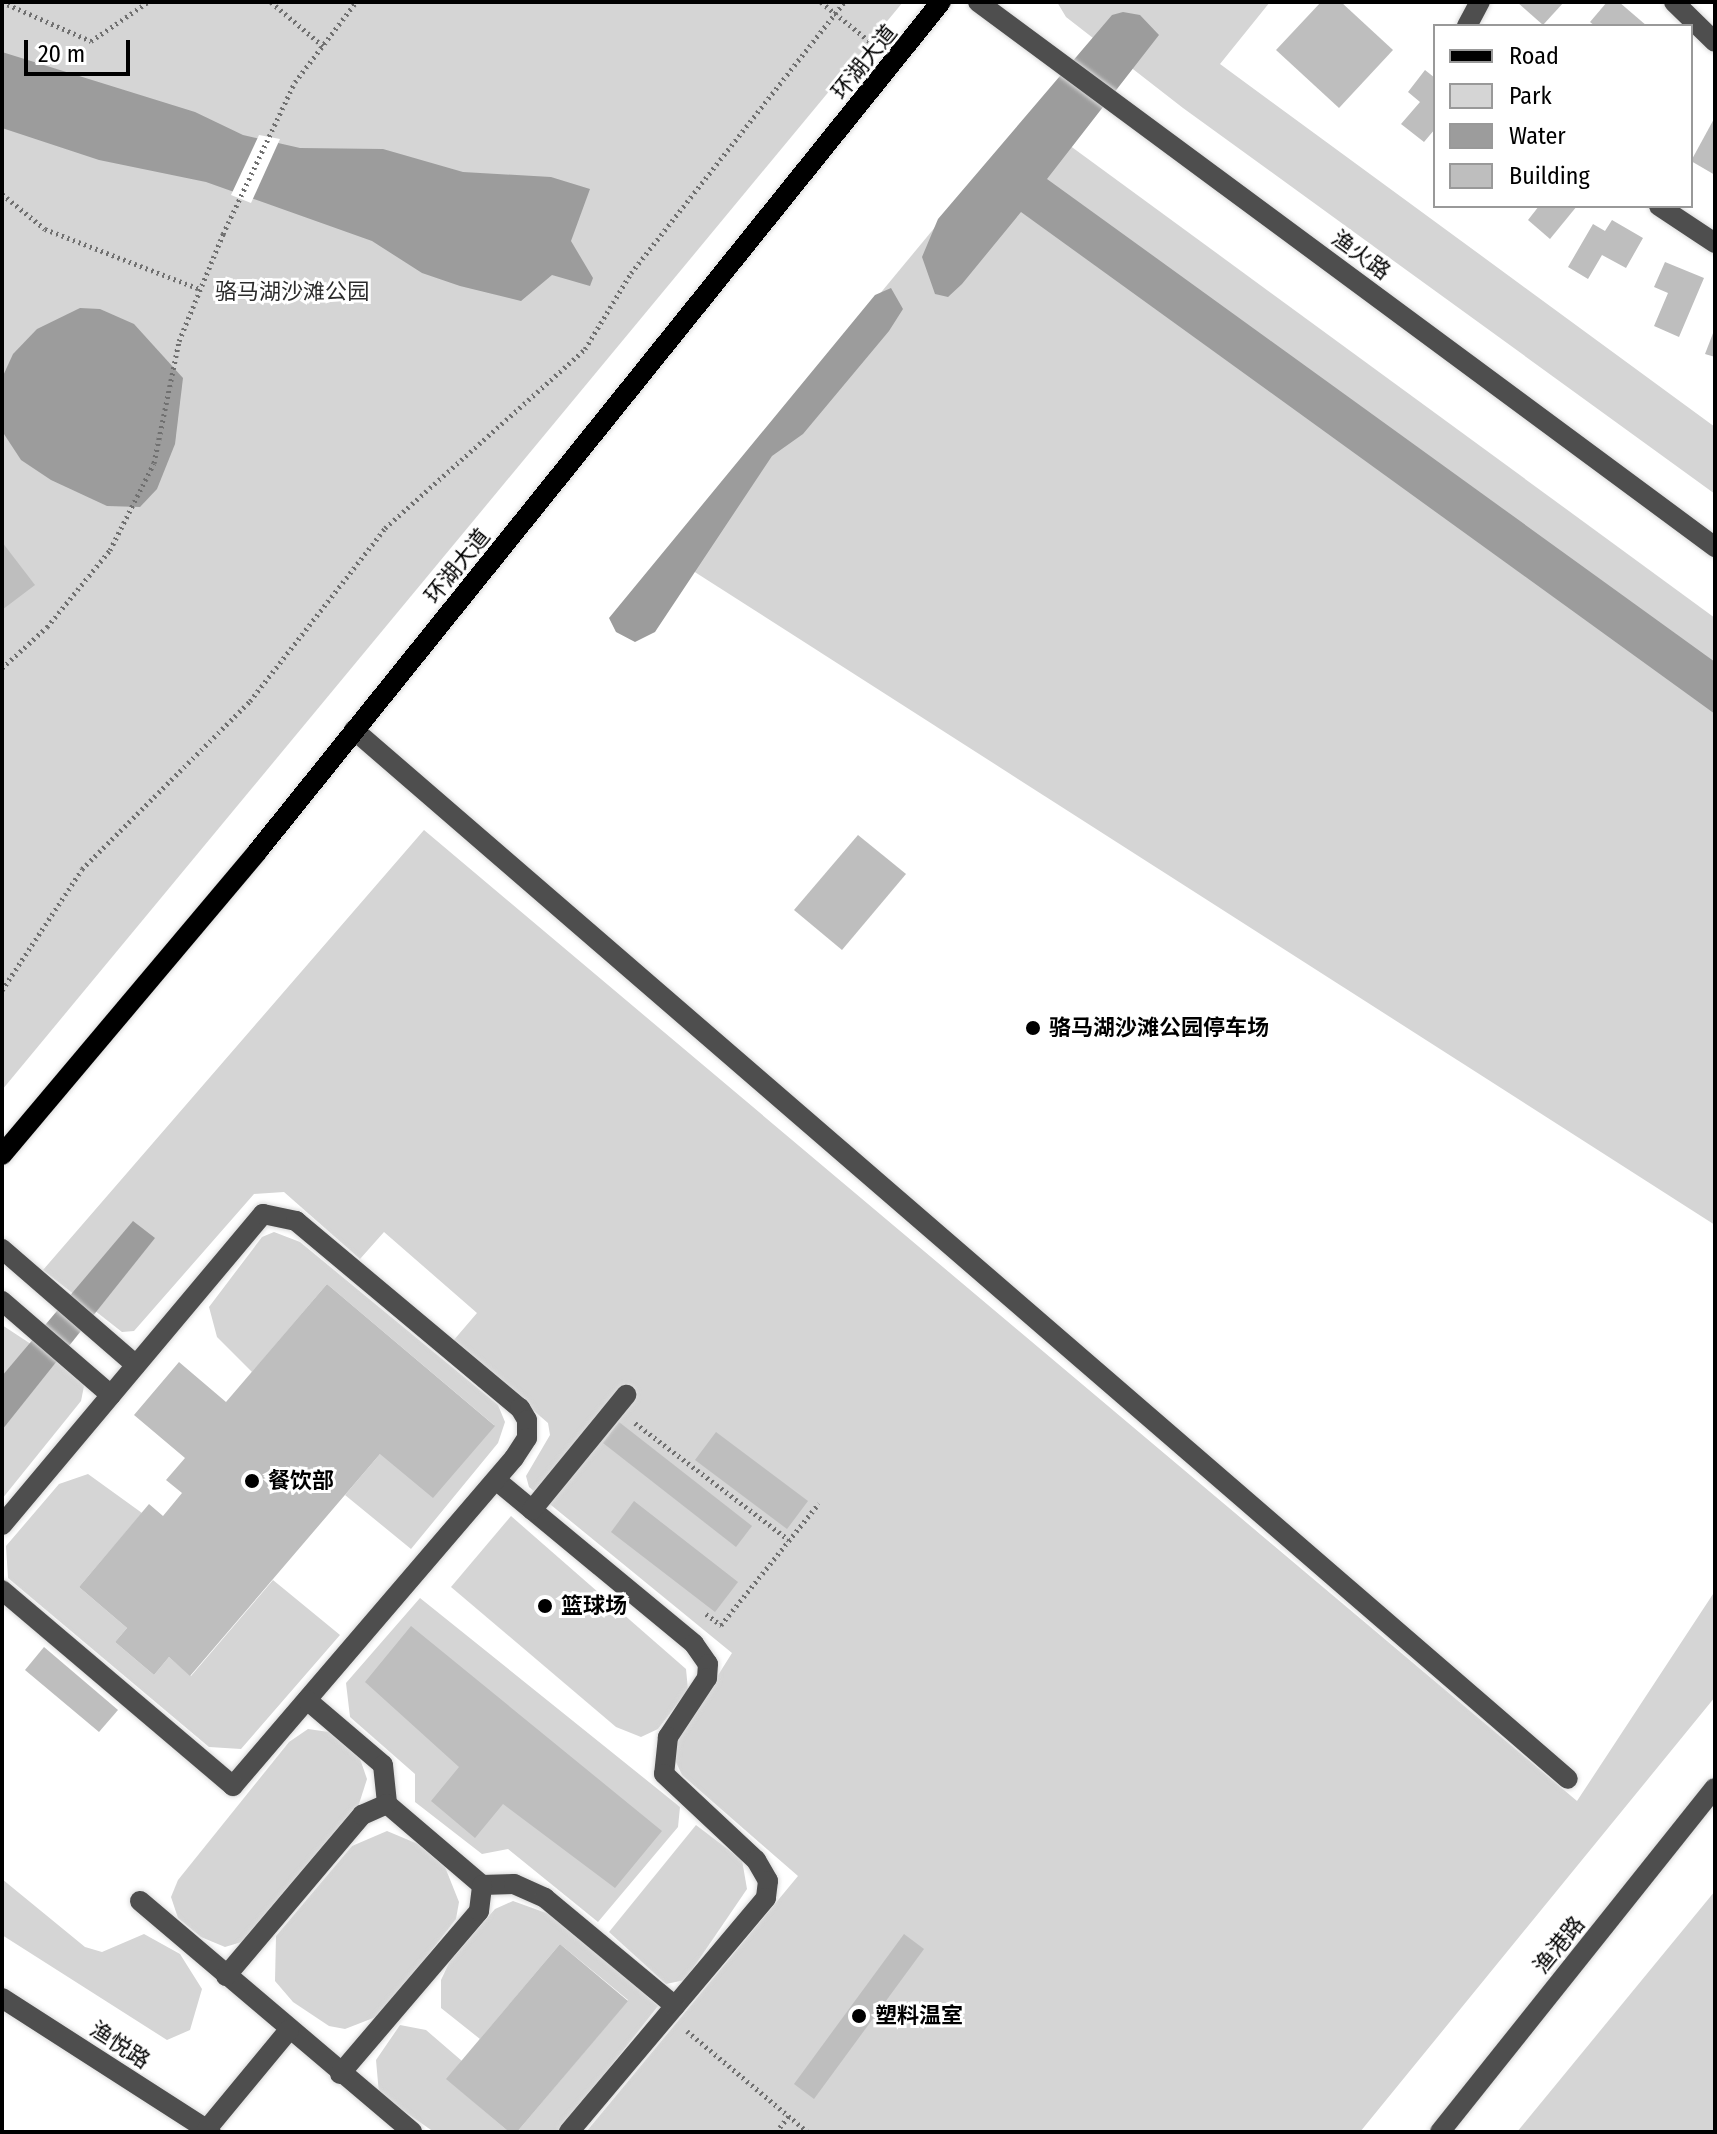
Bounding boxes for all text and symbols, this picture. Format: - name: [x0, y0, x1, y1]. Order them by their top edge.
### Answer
- street label: 环湖大道: [826, 19, 902, 105]
- scale bar: [28, 24, 134, 74]
- legend: [1433, 24, 1693, 208]
- text: 20 m: [38, 40, 85, 68]
- text: Road: [1509, 42, 1559, 70]
- text: Park: [1509, 82, 1552, 110]
- text: Water: [1509, 122, 1566, 150]
- text: Building: [1509, 162, 1590, 190]
- street label: 渔火路: [1327, 225, 1395, 285]
- park label: 骆马湖沙滩公园: [215, 279, 369, 305]
- street label: 环湖大道: [419, 523, 495, 609]
- place label: 骆马湖沙滩公园停车场: [1049, 1015, 1269, 1041]
- marker: 骆马湖沙滩公园停车场: [1024, 1019, 1042, 1037]
- place label: 餐饮部: [268, 1468, 334, 1494]
- marker: 餐饮部: [243, 1472, 261, 1490]
- place label: 篮球场: [561, 1593, 627, 1619]
- marker: 篮球场: [536, 1597, 554, 1615]
- street label: 渔港路: [1528, 1911, 1590, 1979]
- place label: 塑料温室: [875, 2003, 963, 2029]
- marker: 塑料温室: [850, 2007, 868, 2025]
- street label: 渔悦路: [85, 2016, 155, 2074]

